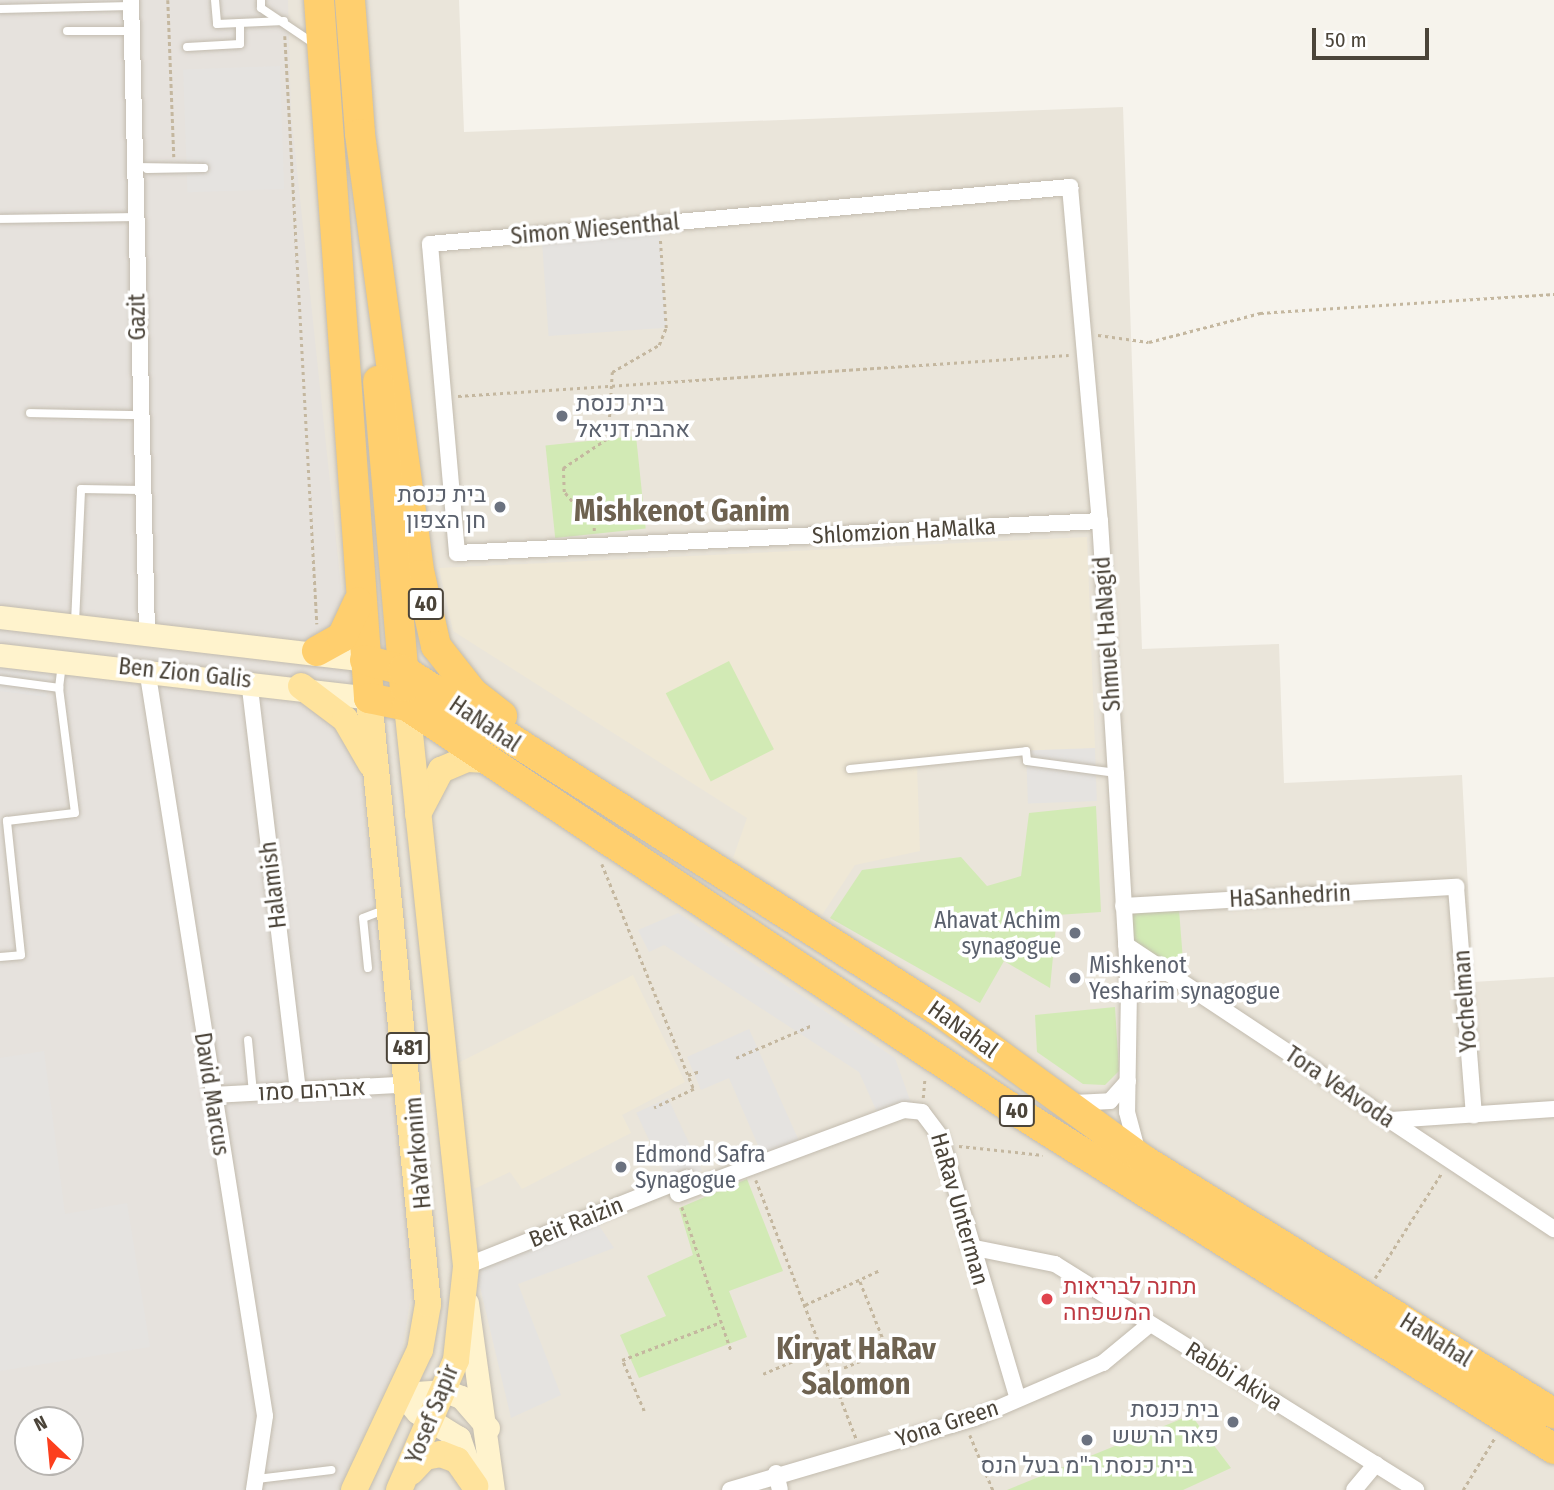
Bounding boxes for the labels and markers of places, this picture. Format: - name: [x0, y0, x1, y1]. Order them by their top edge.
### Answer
- place label: בית כנסת אהבת דניאל: [576, 389, 690, 443]
- marker: בית כנסת אהבת דניאל: [554, 408, 570, 424]
- place label: בית כנסת חן הצפון: [397, 480, 486, 534]
- marker: בית כנסת חן הצפון: [492, 499, 508, 515]
- place label: Ahavat Achim synagogue: [934, 906, 1061, 960]
- marker: Ahavat Achim synagogue: [1067, 925, 1083, 941]
- place label: Mishkenot Yesharim synagogue: [1089, 951, 1280, 1005]
- marker: Mishkenot Yesharim synagogue: [1067, 970, 1083, 986]
- place label: Edmond Safra Synagogue: [635, 1140, 766, 1194]
- marker: Edmond Safra Synagogue: [613, 1159, 629, 1175]
- place label: תחנה לבריאות המשפחה: [1063, 1272, 1197, 1326]
- marker: תחנה לבריאות המשפחה: [1037, 1289, 1057, 1309]
- place label: בית כנסת פאר הרשש: [1112, 1395, 1219, 1449]
- marker: בית כנסת פאר הרשש: [1225, 1414, 1241, 1430]
- marker: בית כנסת ר"מ בעל הנס: [1079, 1432, 1095, 1448]
- place label: בית כנסת ר"מ בעל הנס: [980, 1451, 1194, 1479]

